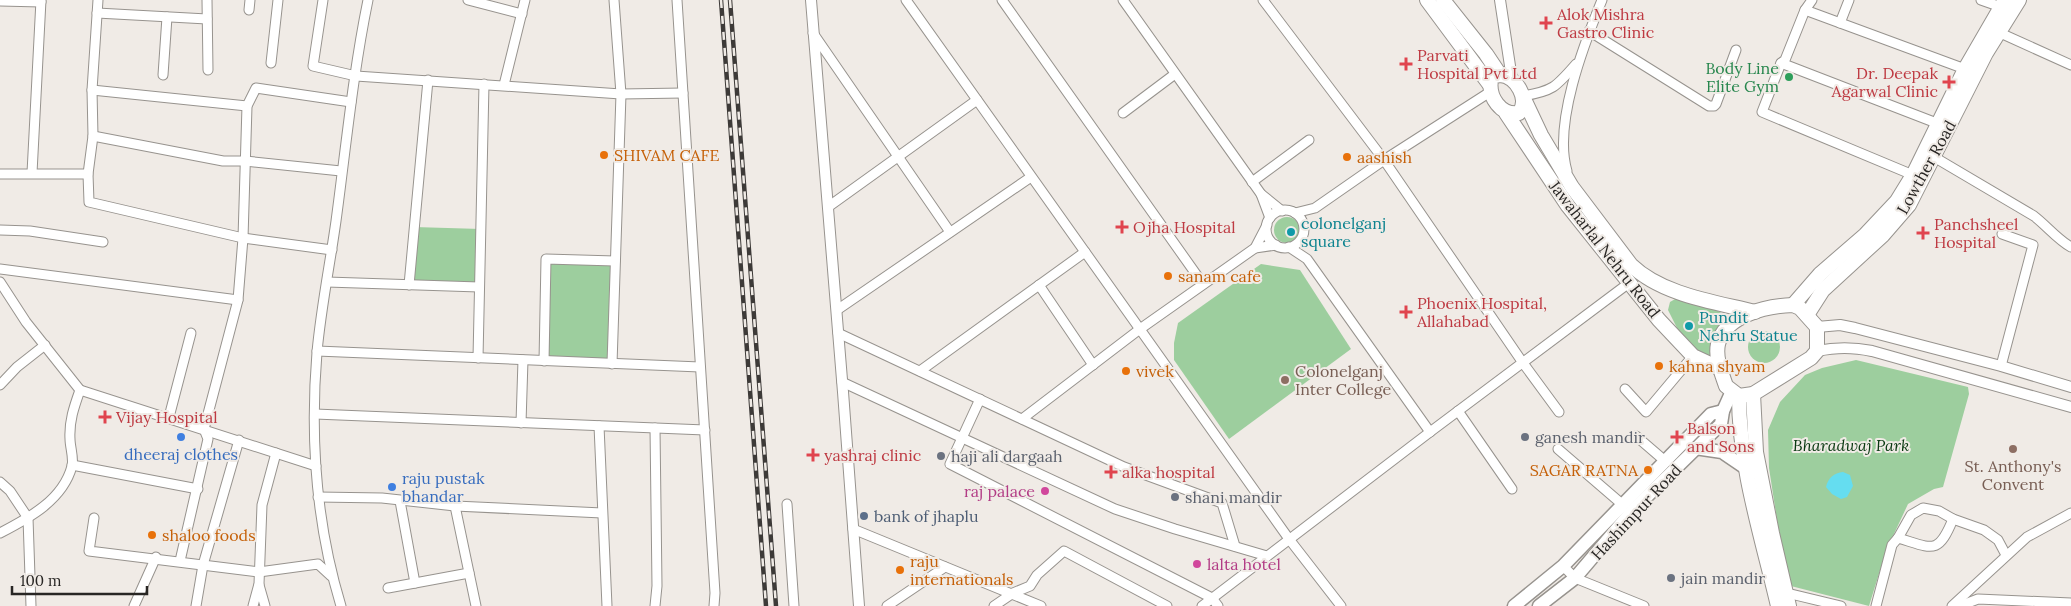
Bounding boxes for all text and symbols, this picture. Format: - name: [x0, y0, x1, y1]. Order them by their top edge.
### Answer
- place label: Alok Mishra Gastro Clinic: [1556, 4, 1654, 42]
- marker: Alok Mishra Gastro Clinic: [1539, 16, 1553, 30]
- place label: Parvati Hospital Pvt Ltd: [1417, 45, 1538, 83]
- marker: Parvati Hospital Pvt Ltd: [1399, 57, 1413, 71]
- place label: Body Line Elite Gym: [1705, 58, 1779, 96]
- place label: Dr. Deepak Agarwal Clinic: [1831, 63, 1938, 101]
- marker: Body Line Elite Gym: [1783, 71, 1795, 83]
- marker: Dr. Deepak Agarwal Clinic: [1942, 75, 1956, 89]
- street label: Lowther Road: [1892, 116, 1960, 217]
- place label: SHIVAM CAFE: [614, 145, 719, 165]
- place label: aashish: [1357, 147, 1412, 167]
- marker: SHIVAM CAFE: [598, 149, 610, 161]
- marker: aashish: [1341, 151, 1353, 163]
- street label: Jawaharlal Nehru Road: [1545, 176, 1665, 322]
- place label: colonelganj square: [1301, 213, 1386, 251]
- place label: Panchsheel Hospital: [1934, 214, 2018, 252]
- place label: Ojha Hospital: [1133, 217, 1236, 237]
- marker: Ojha Hospital: [1115, 220, 1129, 234]
- marker: colonelganj square: [1285, 226, 1297, 238]
- marker: Panchsheel Hospital: [1916, 226, 1930, 240]
- place label: sanam cafe: [1178, 266, 1261, 286]
- marker: sanam cafe: [1162, 270, 1174, 282]
- place label: Phoenix Hospital, Allahabad: [1416, 293, 1547, 331]
- marker: Phoenix Hospital, Allahabad: [1399, 305, 1413, 319]
- place label: Pundit Nehru Statue: [1699, 307, 1798, 345]
- marker: Pundit Nehru Statue: [1683, 320, 1695, 332]
- place label: kahna shyam: [1669, 356, 1766, 376]
- marker: kahna shyam: [1653, 360, 1665, 372]
- place label: vivek: [1136, 361, 1174, 381]
- place label: Colonelganj Inter College: [1295, 361, 1391, 399]
- marker: vivek: [1120, 365, 1132, 377]
- marker: Colonelganj Inter College: [1279, 374, 1291, 386]
- place label: Vijay Hospital: [115, 407, 218, 427]
- marker: Vijay Hospital: [98, 410, 112, 424]
- place label: Balson and Sons: [1687, 418, 1754, 456]
- place label: ganesh mandir: [1535, 427, 1645, 447]
- marker: dheeraj clothes: [175, 431, 187, 443]
- marker: ganesh mandir: [1519, 431, 1531, 443]
- marker: Balson and Sons: [1671, 431, 1683, 443]
- park label: Bharadwaj Park: [1793, 435, 1909, 455]
- marker: St. Anthony's Convent: [2007, 443, 2019, 455]
- place label: dheeraj clothes: [124, 444, 238, 464]
- place label: yashraj clinic: [824, 445, 921, 465]
- place label: haji ali dargaah: [951, 446, 1063, 466]
- marker: yashraj clinic: [806, 448, 820, 462]
- marker: haji ali dargaah: [935, 450, 947, 462]
- place label: St. Anthony's Convent: [1965, 456, 2061, 494]
- place label: SAGAR RATNA: [1530, 460, 1639, 480]
- street label: Hashimpur Road: [1586, 460, 1686, 564]
- place label: alka hospital: [1122, 462, 1215, 482]
- marker: SAGAR RATNA: [1642, 464, 1654, 476]
- marker: alka hospital: [1104, 465, 1118, 479]
- place label: raju pustak bhandar: [402, 468, 485, 506]
- marker: raju pustak bhandar: [386, 481, 398, 493]
- place label: raj palace: [964, 481, 1035, 501]
- marker: raj palace: [1039, 485, 1051, 497]
- place label: shani mandir: [1185, 487, 1282, 507]
- marker: shani mandir: [1169, 491, 1181, 503]
- place label: bank of jhaplu: [874, 506, 979, 526]
- marker: bank of jhaplu: [858, 510, 870, 522]
- place label: shaloo foods: [162, 525, 256, 545]
- marker: shaloo foods: [146, 529, 158, 541]
- place label: raju internationals: [910, 551, 1014, 589]
- place label: lalta hotel: [1207, 554, 1281, 574]
- marker: lalta hotel: [1191, 558, 1203, 570]
- scale bar: [12, 564, 148, 596]
- marker: raju internationals: [894, 564, 906, 576]
- place label: jain mandir: [1679, 568, 1765, 588]
- text: 100 m: [20, 571, 61, 590]
- marker: jain mandir: [1665, 572, 1677, 584]

